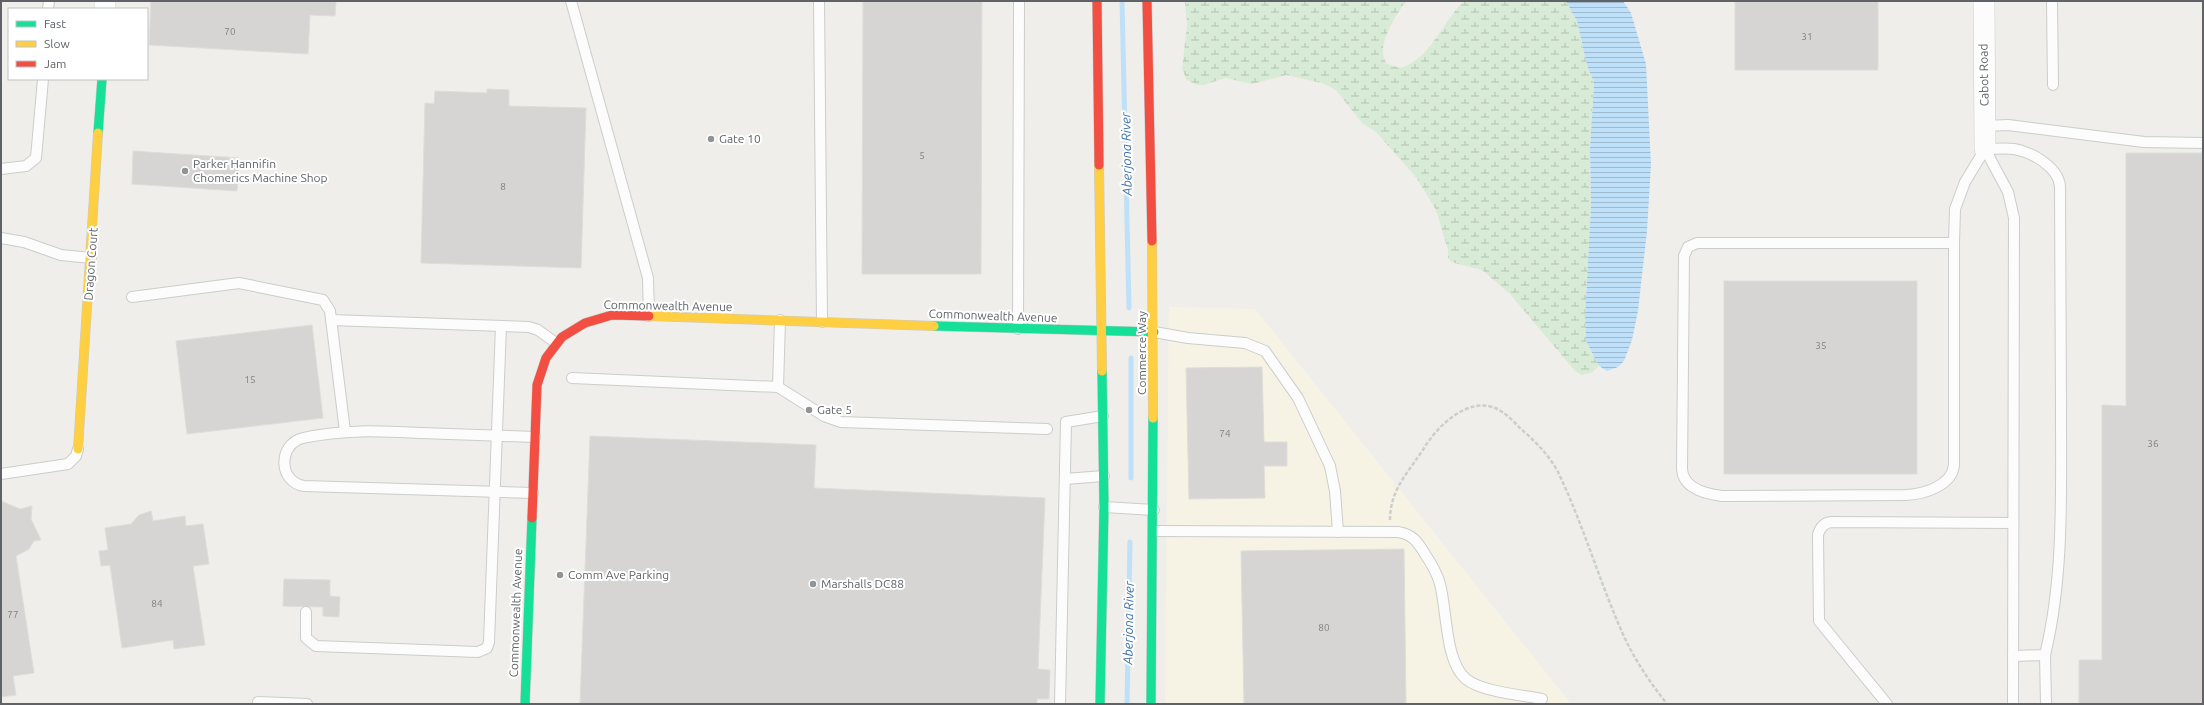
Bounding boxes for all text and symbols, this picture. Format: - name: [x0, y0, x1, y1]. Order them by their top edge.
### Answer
- legend: [8, 8, 148, 80]
- text: Fast: [44, 17, 66, 30]
- house number: 70: [224, 26, 236, 37]
- house number: 31: [1801, 31, 1813, 42]
- text: Slow: [44, 37, 70, 50]
- street label: Cabot Road: [1976, 44, 1991, 106]
- text: Jam: [44, 57, 66, 70]
- water label: Aberjona River: [1118, 111, 1134, 197]
- place label: Gate 10: [719, 132, 761, 145]
- marker: Gate 10: [706, 134, 716, 144]
- house number: 5: [919, 150, 925, 161]
- place label: Parker Hannifin Chomerics Machine Shop: [193, 157, 328, 184]
- marker: Parker Hannifin Chomerics Machine Shop: [180, 166, 190, 176]
- house number: 8: [500, 181, 506, 192]
- street label: Dragon Court: [81, 227, 100, 301]
- street label: Commonwealth Avenue: [603, 298, 733, 313]
- street label: Commonwealth Avenue: [928, 307, 1058, 324]
- street label: Commerce Way: [1135, 311, 1148, 395]
- house number: 35: [1815, 340, 1827, 351]
- house number: 15: [244, 374, 256, 385]
- place label: Gate 5: [817, 403, 852, 416]
- marker: Gate 5: [804, 405, 814, 415]
- house number: 74: [1219, 428, 1231, 439]
- house number: 36: [2147, 438, 2159, 449]
- street label: Commonwealth Avenue: [507, 548, 524, 678]
- place label: Comm Ave Parking: [568, 568, 669, 581]
- marker: Comm Ave Parking: [555, 570, 565, 580]
- place label: Marshalls DC88: [821, 577, 904, 590]
- marker: Marshalls DC88: [808, 579, 818, 589]
- water label: Aberjona River: [1120, 580, 1136, 666]
- house number: 84: [151, 598, 163, 609]
- house number: 77: [7, 609, 19, 620]
- house number: 80: [1318, 622, 1330, 633]

